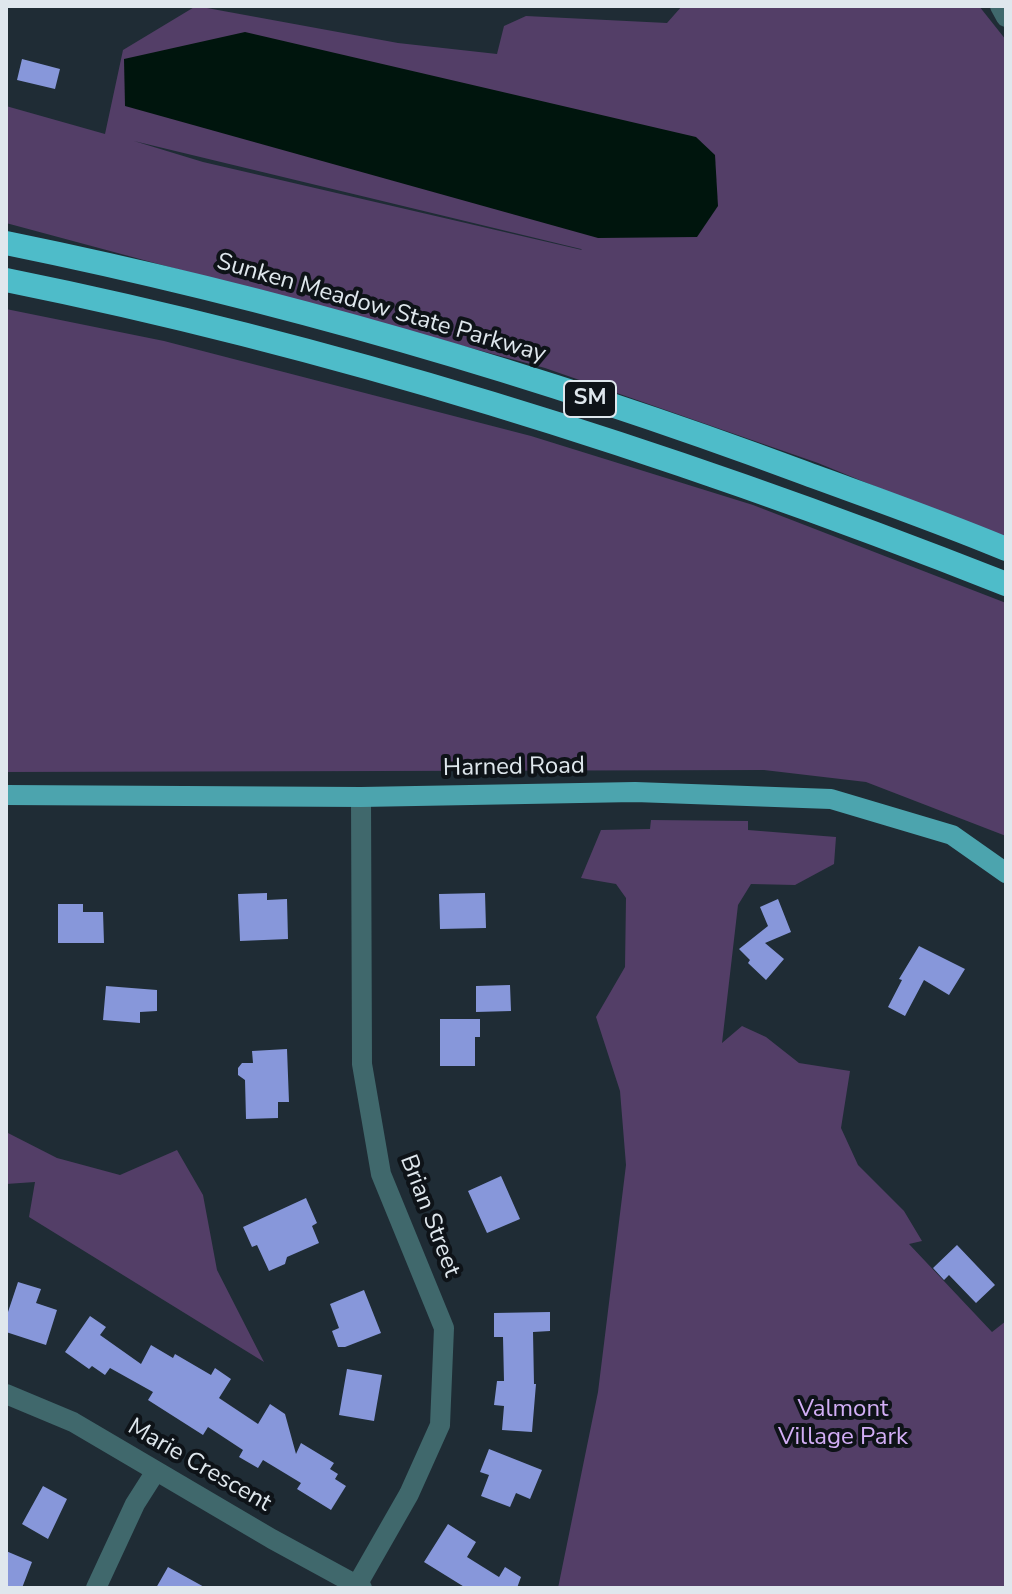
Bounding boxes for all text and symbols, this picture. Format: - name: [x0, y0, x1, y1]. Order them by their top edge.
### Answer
- street label: Sunken Meadow State Parkway: [213, 248, 549, 370]
- road number: SM: [564, 381, 616, 417]
- street label: Harned Road: [443, 752, 585, 784]
- street label: Brian Street: [393, 1151, 465, 1281]
- park label: Valmont Village Park: [778, 1396, 908, 1452]
- street label: Marie Crescent: [122, 1413, 276, 1519]

